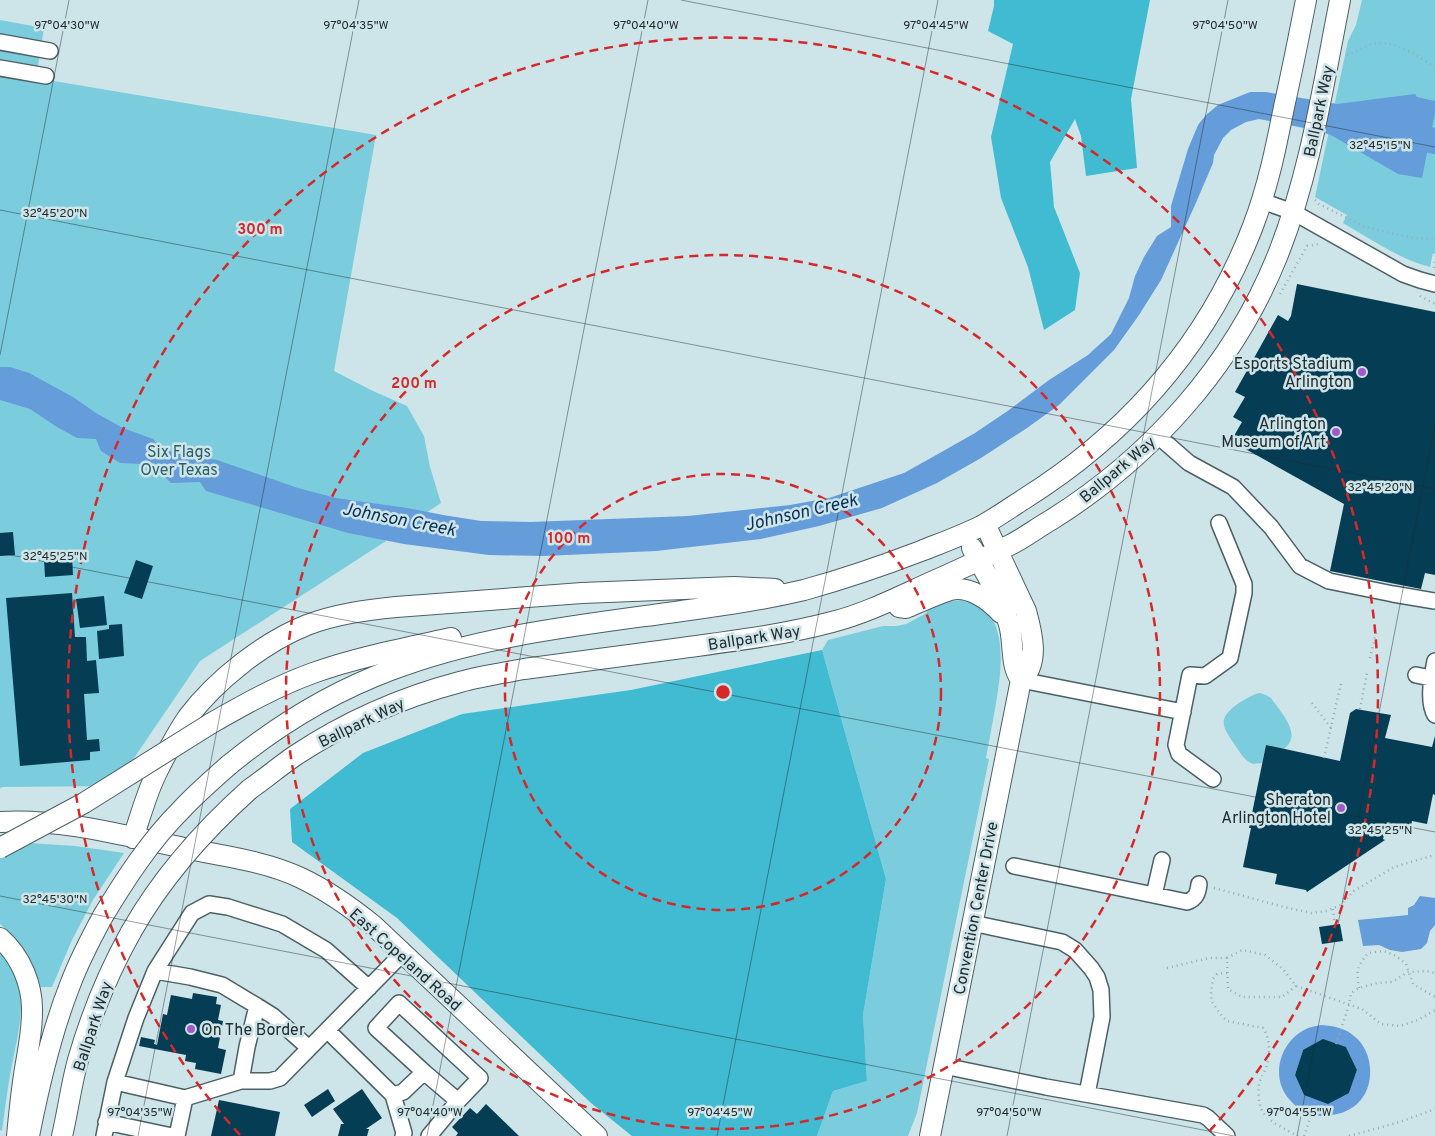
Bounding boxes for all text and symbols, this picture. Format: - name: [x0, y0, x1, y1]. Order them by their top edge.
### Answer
- text: 97°04'30"W: [34, 18, 100, 34]
- text: 97°04'35"W: [323, 18, 389, 34]
- text: 97°04'40"W: [613, 18, 679, 34]
- text: 97°04'45"W: [903, 18, 969, 34]
- text: 97°04'50"W: [1192, 18, 1258, 34]
- street label: Ballpark Way: [1300, 64, 1339, 159]
- text: 32°45'15"N: [1349, 138, 1411, 154]
- text: 32°45'20"N: [22, 206, 88, 222]
- text: 300 m: [237, 221, 283, 240]
- place label: Esports Stadium Arlington: [1234, 355, 1352, 393]
- marker: Esports Stadium Arlington: [1356, 366, 1368, 378]
- text: 200 m: [391, 375, 437, 394]
- place label: Arlington Museum of Art: [1221, 415, 1326, 453]
- marker: Arlington Museum of Art: [1330, 426, 1342, 438]
- street label: Ballpark Way: [1076, 433, 1160, 508]
- park label: Six Flags Over Texas: [140, 443, 218, 481]
- text: 32°45'20"N: [1347, 480, 1413, 496]
- water label: Johnson Creek: [743, 489, 861, 538]
- water label: Johnson Creek: [340, 498, 458, 543]
- text: 100 m: [548, 530, 590, 549]
- text: 32°45'25"N: [23, 549, 87, 565]
- street label: Ballpark Way: [707, 622, 802, 656]
- centre of rings: [714, 683, 732, 701]
- street label: Ballpark Way: [316, 694, 408, 753]
- place label: Sheraton Arlington Hotel: [1221, 791, 1331, 829]
- marker: Sheraton Arlington Hotel: [1335, 802, 1347, 814]
- street label: Convention Center Drive: [950, 820, 1004, 997]
- text: 32°45'25"N: [1348, 823, 1412, 839]
- text: 32°45'30"N: [23, 892, 87, 908]
- street label: East Copeland Road: [344, 905, 465, 1016]
- street label: Ballpark Way: [70, 979, 118, 1074]
- place label: On The Border: [201, 1021, 305, 1041]
- marker: On The Border: [185, 1023, 197, 1035]
- text: 97°04'35"W: [107, 1105, 173, 1121]
- text: 97°04'40"W: [397, 1105, 463, 1121]
- text: 97°04'45"W: [687, 1105, 753, 1121]
- text: 97°04'50"W: [976, 1105, 1042, 1121]
- text: 97°04'55"W: [1266, 1105, 1332, 1121]

